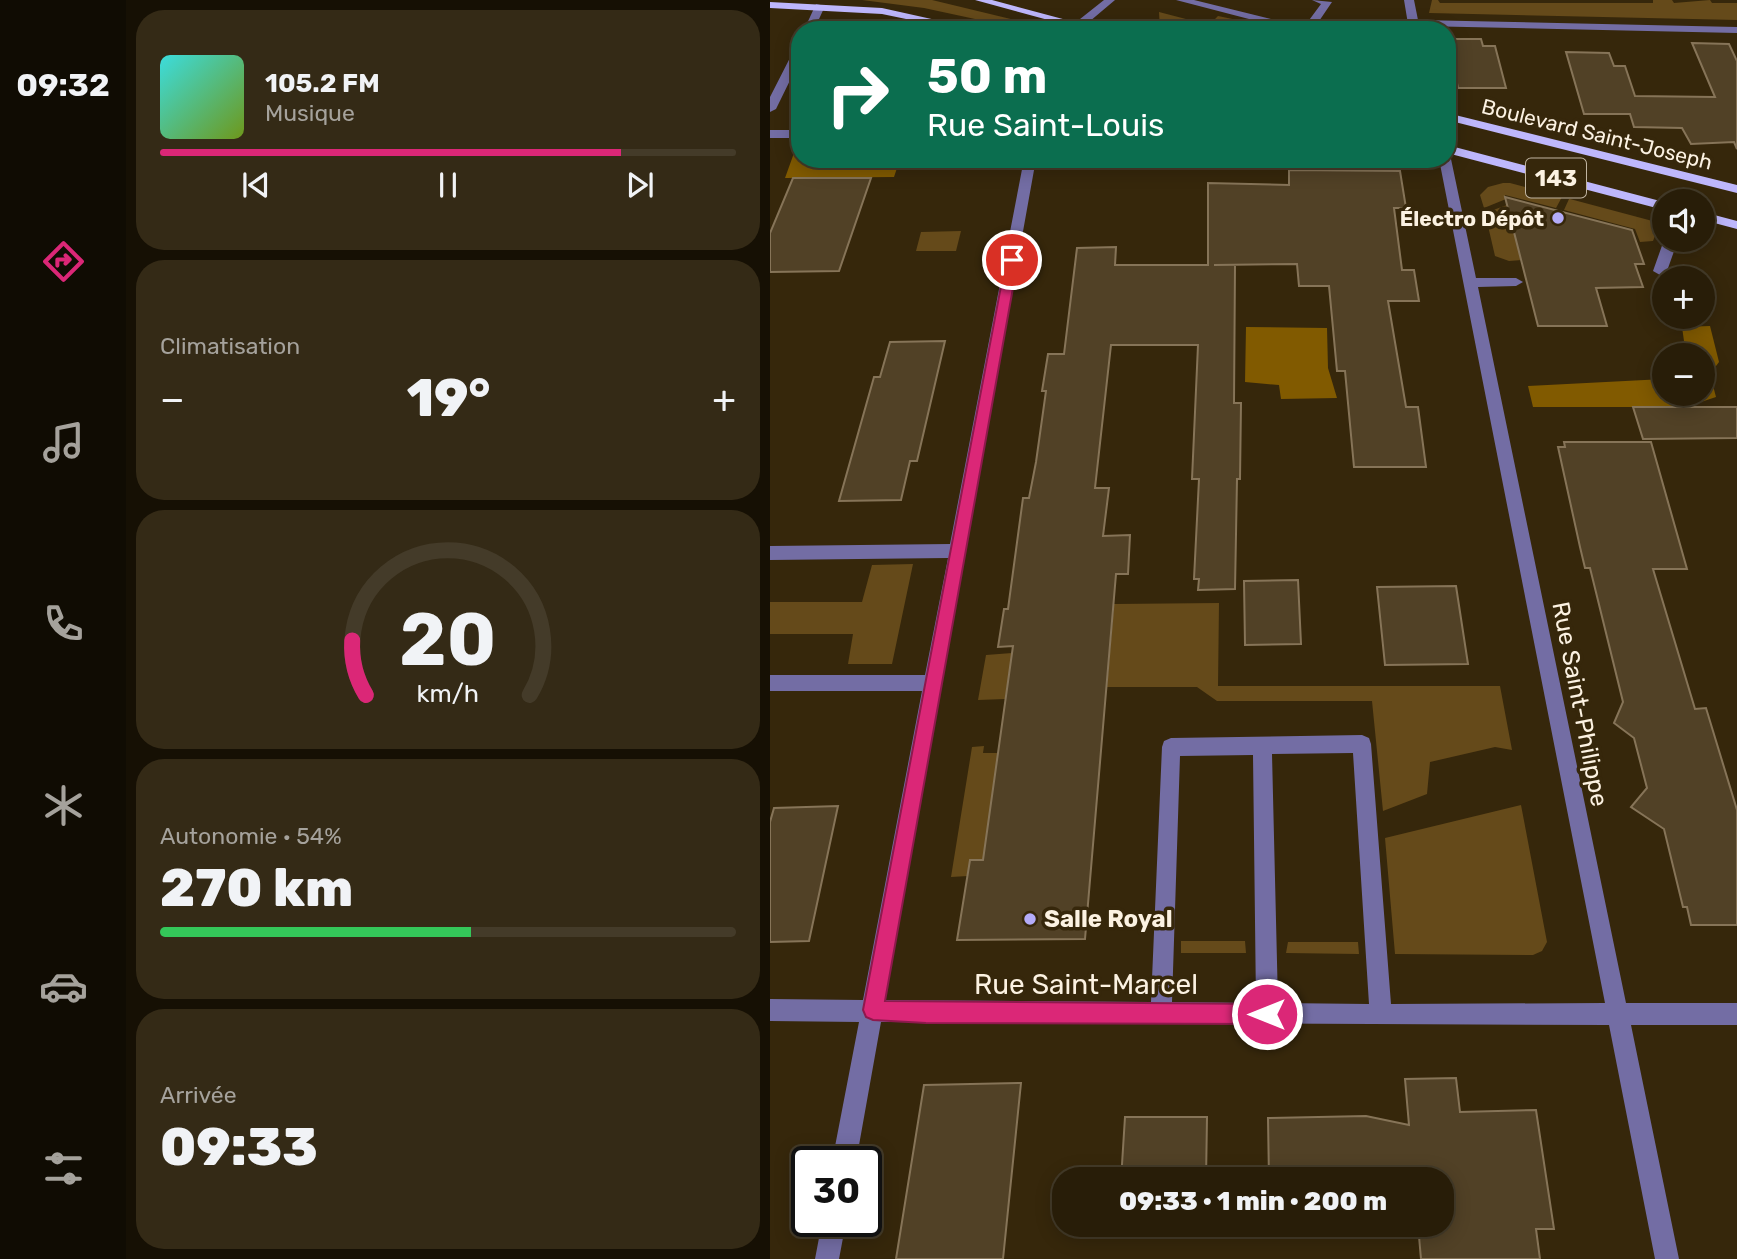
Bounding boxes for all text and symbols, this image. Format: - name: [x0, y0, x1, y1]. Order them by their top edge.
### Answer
- text: 50 m: [927, 47, 1047, 105]
- icon: right: [812, 49, 903, 140]
- text: 09:32: [16, 66, 110, 104]
- text: 105.2 FM: [265, 68, 380, 99]
- street label: Boulevard Saint-Joseph: [1479, 93, 1715, 175]
- text: Musique: [265, 99, 355, 127]
- text: Rue Saint-Louis: [927, 106, 1164, 144]
- road number: 143: [1526, 158, 1586, 197]
- icon: previous: [237, 166, 275, 204]
- icon: pause: [429, 166, 467, 204]
- icon: next: [621, 166, 659, 204]
- map controls: [1652, 189, 1715, 406]
- button: sound: [1652, 189, 1715, 252]
- place label: Électro Dépôt: [1400, 206, 1544, 231]
- marker: Électro Dépôt: [1550, 210, 1566, 226]
- pin: [982, 230, 1042, 290]
- icon: directions: [39, 237, 88, 286]
- icon: arrive: [993, 241, 1031, 279]
- button: +: [1652, 266, 1715, 329]
- text: Climatisation: [160, 332, 300, 360]
- button: −: [1652, 343, 1715, 406]
- text: 19°: [407, 367, 490, 429]
- text: −: [160, 376, 185, 422]
- text: +: [712, 376, 736, 422]
- icon: music: [39, 418, 88, 467]
- text: 20: [400, 598, 496, 684]
- icon: phone: [39, 599, 88, 648]
- street label: Rue Saint-Philippe: [1546, 599, 1614, 809]
- text: km/h: [417, 679, 479, 708]
- icon: climate: [39, 781, 88, 830]
- text: Autonomie · 54%: [160, 822, 342, 850]
- text: 270 km: [160, 857, 353, 919]
- place label: Salle Royal: [1044, 905, 1173, 933]
- marker: Salle Royal: [1022, 911, 1038, 927]
- icon: car: [39, 962, 88, 1011]
- street label: Rue Saint-Marcel: [974, 968, 1198, 1001]
- position arrow: [1230, 977, 1304, 1051]
- text: Arrivée: [160, 1081, 237, 1109]
- text: 09:33: [160, 1116, 318, 1178]
- icon: filters: [39, 1144, 88, 1193]
- speed limit sign: 30: [791, 1146, 882, 1237]
- text: 09:33 · 1 min · 200 m: [1119, 1186, 1387, 1217]

